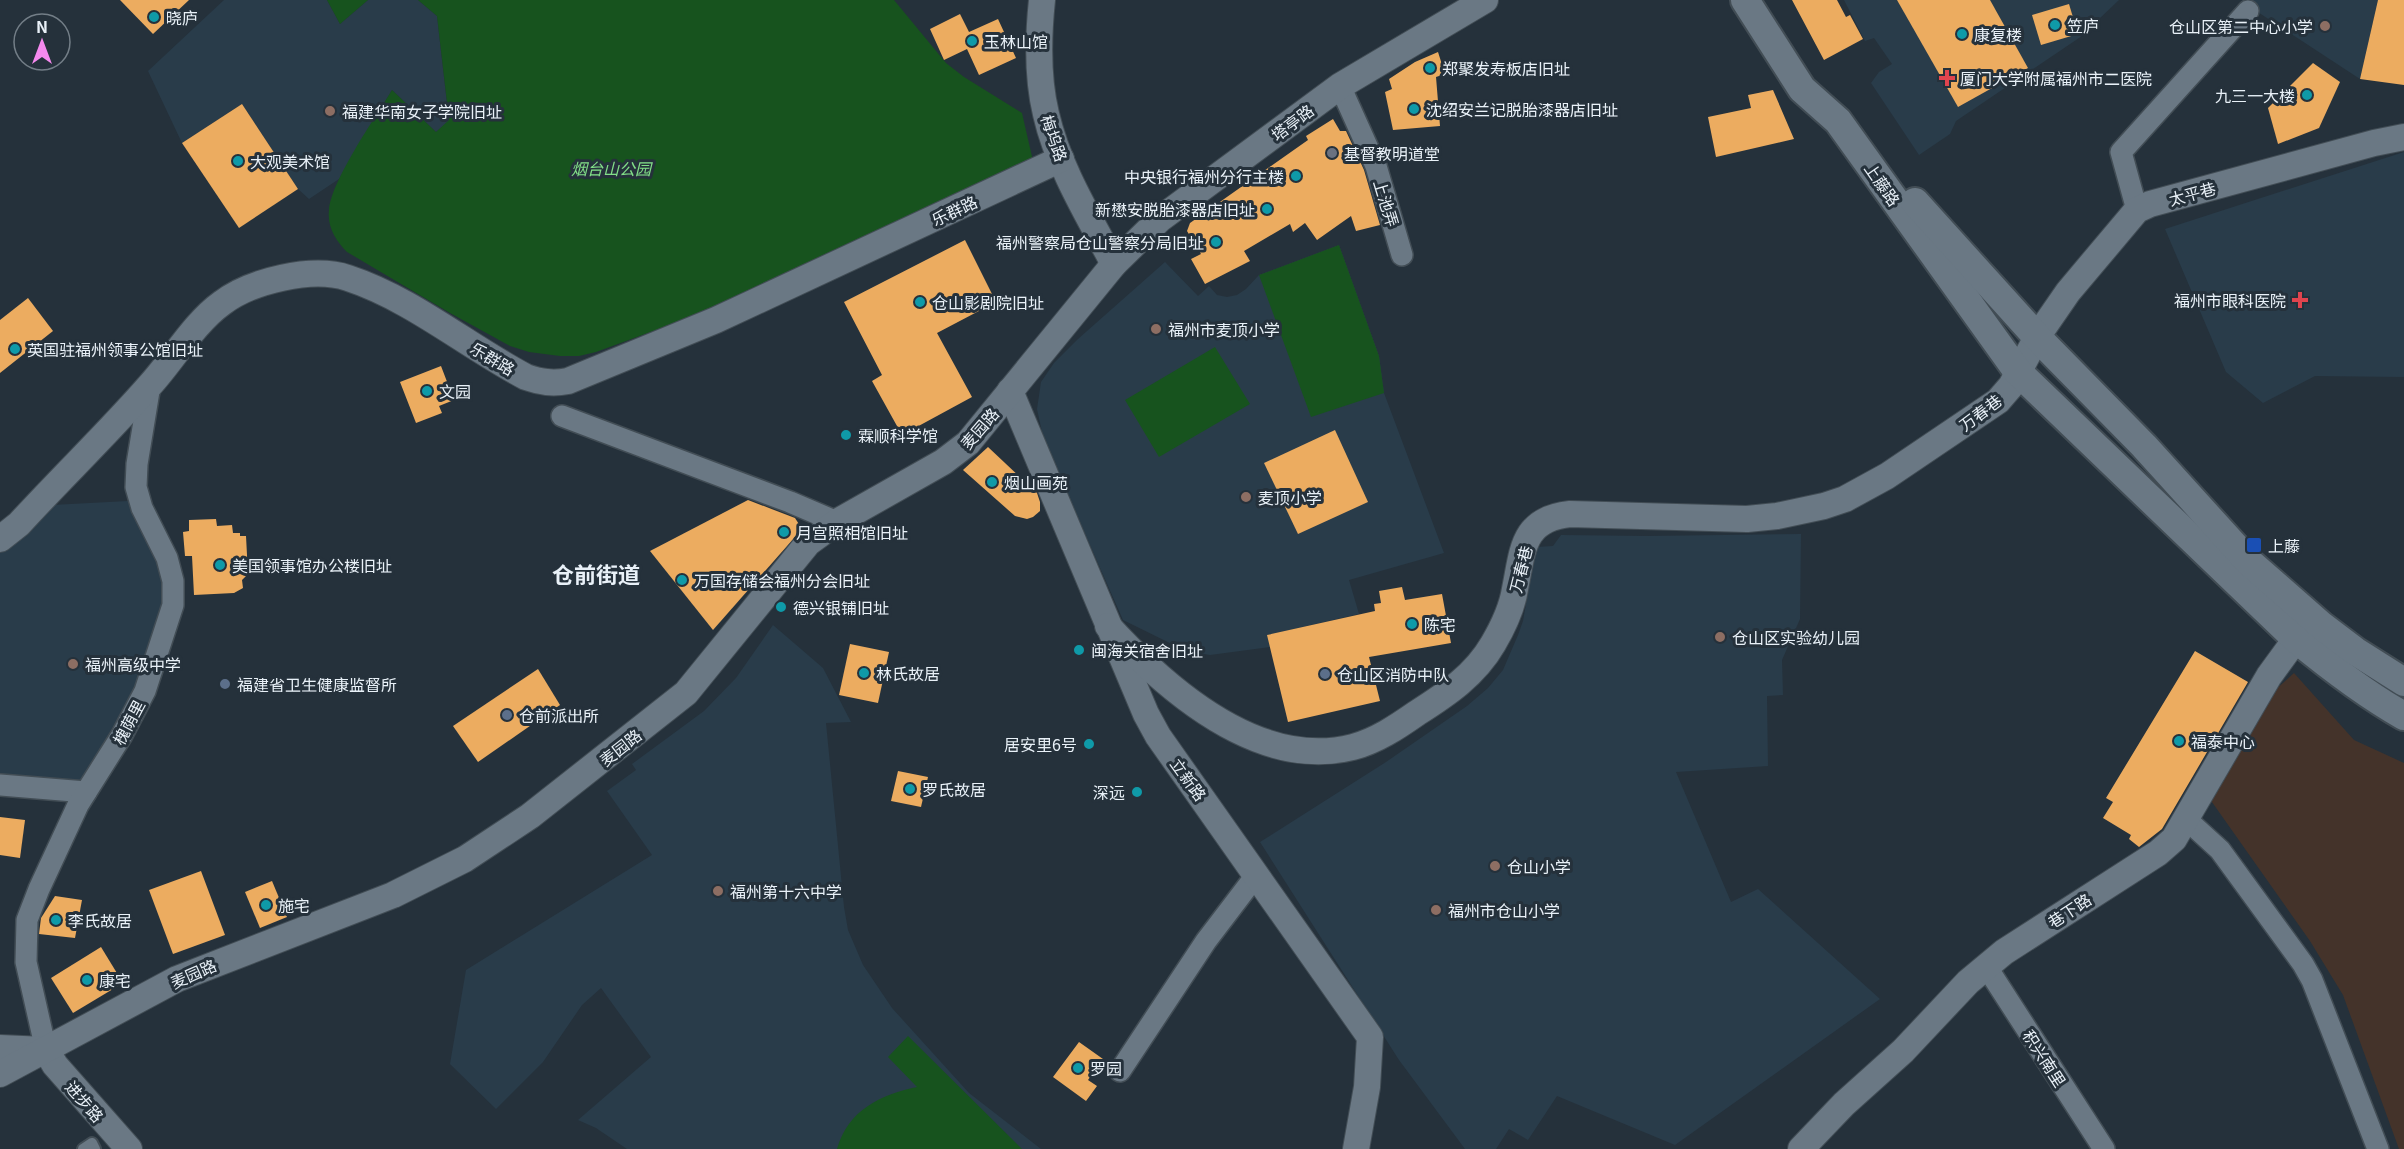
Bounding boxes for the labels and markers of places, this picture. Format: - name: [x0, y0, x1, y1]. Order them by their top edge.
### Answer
- place label: 晓庐: [166, 5, 198, 29]
- marker: 晓庐: [147, 10, 161, 24]
- place label: 笠庐: [2067, 13, 2099, 37]
- place label: 仓山区第二中心小学: [2169, 14, 2313, 38]
- marker: 笠庐: [2048, 18, 2062, 32]
- marker: 仓山区第二中心小学: [2318, 19, 2332, 33]
- place label: 康复楼: [1974, 22, 2022, 46]
- marker: 康复楼: [1955, 27, 1969, 41]
- place label: 玉林山馆: [984, 29, 1048, 53]
- marker: 玉林山馆: [965, 34, 979, 48]
- place label: 郑聚发寿板店旧址: [1442, 56, 1570, 80]
- marker: 郑聚发寿板店旧址: [1423, 61, 1437, 75]
- place label: 厦门大学附属福州市二医院: [1960, 66, 2152, 90]
- marker: 厦门大学附属福州市二医院: [1938, 69, 1956, 87]
- place label: 九三一大楼: [2215, 83, 2295, 107]
- marker: 九三一大楼: [2300, 88, 2314, 102]
- place label: 沈绍安兰记脱胎漆器店旧址: [1426, 97, 1618, 121]
- place label: 福建华南女子学院旧址: [342, 99, 502, 123]
- marker: 沈绍安兰记脱胎漆器店旧址: [1407, 102, 1421, 116]
- marker: 福建华南女子学院旧址: [323, 104, 337, 118]
- place label: 基督教明道堂: [1344, 141, 1440, 165]
- marker: 基督教明道堂: [1325, 146, 1339, 160]
- place label: 大观美术馆: [250, 149, 330, 173]
- marker: 大观美术馆: [231, 154, 245, 168]
- place label: 中央银行福州分行主楼: [1124, 164, 1284, 188]
- marker: 中央银行福州分行主楼: [1289, 169, 1303, 183]
- place label: 新懋安脱胎漆器店旧址: [1095, 197, 1255, 221]
- marker: 新懋安脱胎漆器店旧址: [1260, 202, 1274, 216]
- place label: 福州警察局仓山警察分局旧址: [996, 230, 1204, 254]
- marker: 福州警察局仓山警察分局旧址: [1209, 235, 1223, 249]
- place label: 福州市眼科医院: [2174, 288, 2286, 312]
- place label: 仓山影剧院旧址: [932, 290, 1044, 314]
- marker: 福州市眼科医院: [2291, 291, 2309, 309]
- marker: 仓山影剧院旧址: [913, 295, 927, 309]
- place label: 福州市麦顶小学: [1168, 317, 1280, 341]
- marker: 福州市麦顶小学: [1149, 322, 1163, 336]
- place label: 英国驻福州领事公馆旧址: [27, 337, 203, 361]
- marker: 英国驻福州领事公馆旧址: [8, 342, 22, 356]
- place label: 文园: [439, 379, 471, 403]
- marker: 文园: [420, 384, 434, 398]
- place label: 霖顺科学馆: [858, 423, 938, 447]
- marker: 霖顺科学馆: [839, 428, 853, 442]
- place label: 烟山画苑: [1004, 470, 1068, 494]
- marker: 烟山画苑: [985, 475, 999, 489]
- place label: 麦顶小学: [1258, 485, 1322, 509]
- marker: 麦顶小学: [1239, 490, 1253, 504]
- place label: 月宫照相馆旧址: [796, 520, 908, 544]
- marker: 月宫照相馆旧址: [777, 525, 791, 539]
- place label: 上藤: [2268, 533, 2300, 557]
- marker: 上藤: [2245, 536, 2263, 554]
- place label: 美国领事馆办公楼旧址: [232, 553, 392, 577]
- marker: 美国领事馆办公楼旧址: [213, 558, 227, 572]
- place label: 万国存储会福州分会旧址: [694, 568, 870, 592]
- marker: 万国存储会福州分会旧址: [675, 573, 689, 587]
- place label: 德兴银铺旧址: [793, 595, 889, 619]
- marker: 德兴银铺旧址: [774, 600, 788, 614]
- place label: 陈宅: [1424, 612, 1456, 636]
- marker: 陈宅: [1405, 617, 1419, 631]
- place label: 仓山区实验幼儿园: [1732, 625, 1860, 649]
- marker: 仓山区实验幼儿园: [1713, 630, 1727, 644]
- place label: 闽海关宿舍旧址: [1091, 638, 1203, 662]
- marker: 闽海关宿舍旧址: [1072, 643, 1086, 657]
- place label: 福州高级中学: [85, 652, 181, 676]
- marker: 福州高级中学: [66, 657, 80, 671]
- place label: 林氏故居: [876, 661, 940, 685]
- place label: 仓山区消防中队: [1337, 662, 1449, 686]
- marker: 林氏故居: [857, 666, 871, 680]
- marker: 仓山区消防中队: [1318, 667, 1332, 681]
- place label: 福建省卫生健康监督所: [237, 672, 397, 696]
- marker: 福建省卫生健康监督所: [218, 677, 232, 691]
- place label: 仓前派出所: [519, 703, 599, 727]
- marker: 仓前派出所: [500, 708, 514, 722]
- place label: 福泰中心: [2191, 729, 2255, 753]
- place label: 居安里6号: [1004, 732, 1077, 756]
- marker: 福泰中心: [2172, 734, 2186, 748]
- marker: 居安里6号: [1082, 737, 1096, 751]
- place label: 罗氏故居: [922, 777, 986, 801]
- place label: 深远: [1093, 780, 1125, 804]
- marker: 罗氏故居: [903, 782, 917, 796]
- marker: 深远: [1130, 785, 1144, 799]
- place label: 仓山小学: [1507, 854, 1571, 878]
- marker: 仓山小学: [1488, 859, 1502, 873]
- place label: 福州第十六中学: [730, 879, 842, 903]
- marker: 福州第十六中学: [711, 884, 725, 898]
- place label: 施宅: [278, 893, 310, 917]
- marker: 施宅: [259, 898, 273, 912]
- place label: 福州市仓山小学: [1448, 898, 1560, 922]
- marker: 福州市仓山小学: [1429, 903, 1443, 917]
- place label: 李氏故居: [68, 908, 132, 932]
- marker: 李氏故居: [49, 913, 63, 927]
- place label: 康宅: [99, 968, 131, 992]
- marker: 康宅: [80, 973, 94, 987]
- place label: 罗园: [1090, 1056, 1122, 1080]
- marker: 罗园: [1071, 1061, 1085, 1075]

